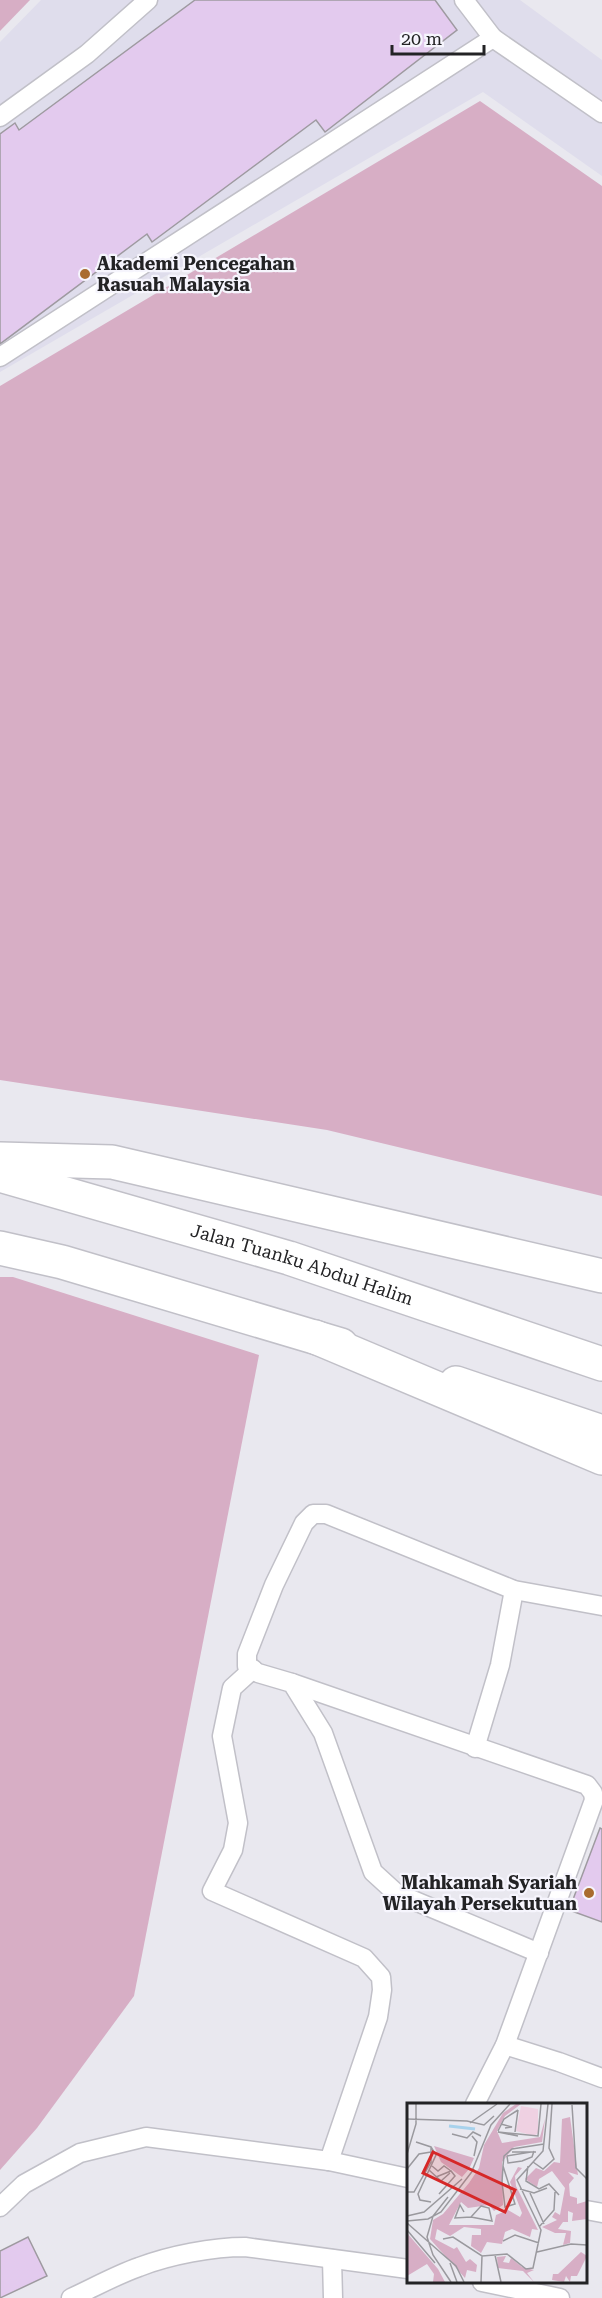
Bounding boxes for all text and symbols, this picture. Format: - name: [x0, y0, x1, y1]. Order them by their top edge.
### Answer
- scale bar: [392, 18, 484, 56]
- text: 20 m: [401, 28, 442, 49]
- place label: Akademi Pencegahan Rasuah Malaysia: [97, 253, 295, 295]
- marker: Akademi Pencegahan Rasuah Malaysia: [78, 267, 92, 281]
- street label: Jalan Tuanku Abdul Halim: [189, 1219, 416, 1309]
- place label: Mahkamah Syariah Wilayah Persekutuan: [382, 1872, 577, 1914]
- marker: Mahkamah Syariah Wilayah Persekutuan: [582, 1886, 596, 1900]
- inset map: [407, 2103, 587, 2283]

